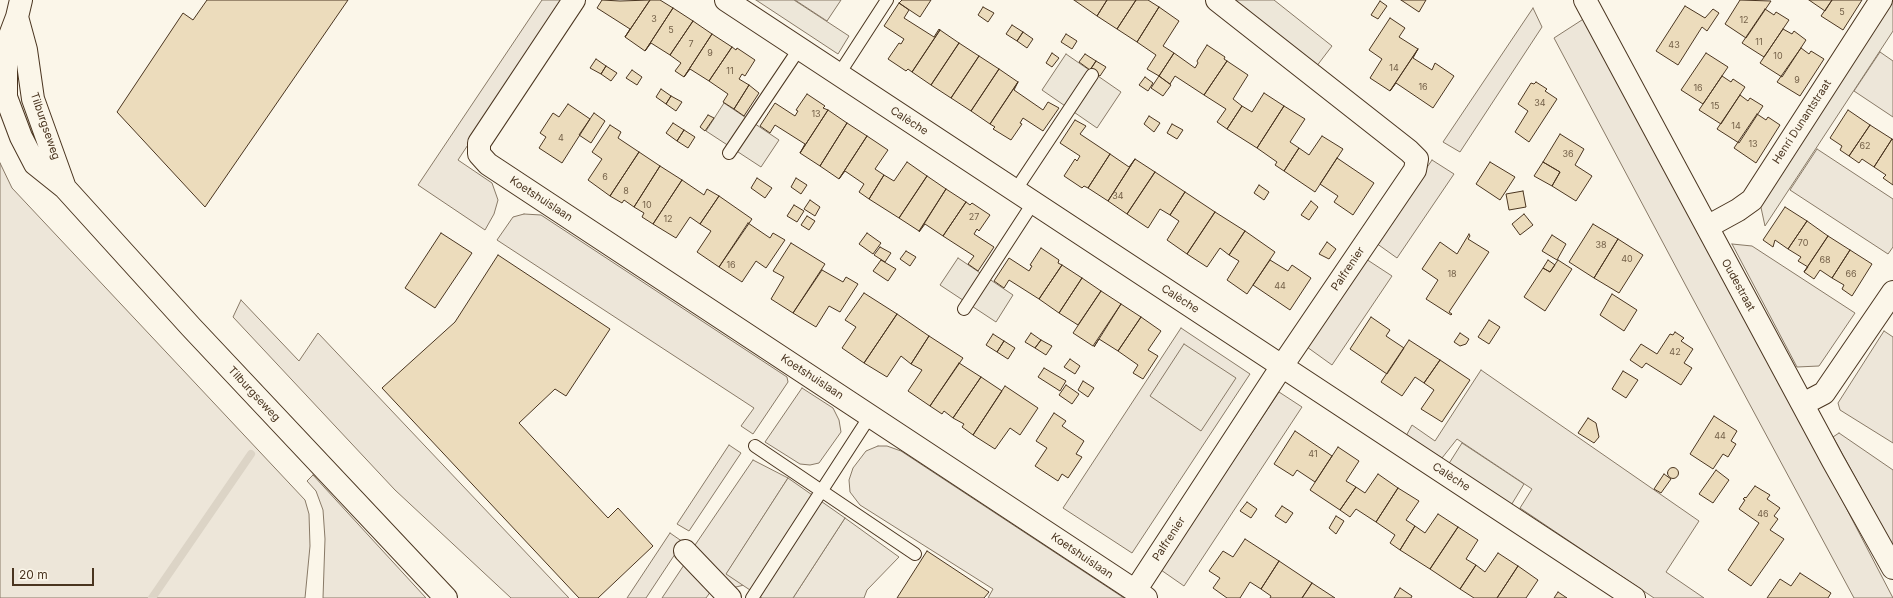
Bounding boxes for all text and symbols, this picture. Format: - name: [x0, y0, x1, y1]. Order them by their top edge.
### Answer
- house number: 5: [1839, 7, 1845, 17]
- house number: 3: [651, 14, 657, 24]
- house number: 12: [1739, 15, 1749, 25]
- house number: 5: [668, 25, 674, 35]
- house number: 11: [1755, 37, 1763, 47]
- house number: 7: [688, 39, 694, 49]
- house number: 43: [1668, 40, 1680, 50]
- house number: 9: [707, 48, 713, 58]
- house number: 10: [1773, 51, 1783, 61]
- house number: 14: [1389, 63, 1399, 73]
- house number: 11: [726, 66, 734, 76]
- house number: 9: [1794, 75, 1800, 85]
- street label: Henri Dunantstraat: [1770, 77, 1834, 167]
- house number: 16: [1418, 82, 1428, 92]
- house number: 16: [1693, 83, 1703, 93]
- street label: Tilburgseweg: [27, 91, 63, 161]
- house number: 34: [1534, 98, 1546, 108]
- house number: 15: [1710, 101, 1720, 111]
- street label: Calèche: [888, 104, 930, 138]
- house number: 13: [811, 109, 821, 119]
- house number: 14: [1731, 121, 1741, 131]
- house number: 4: [558, 133, 564, 143]
- house number: 13: [1748, 139, 1758, 149]
- house number: 62: [1859, 141, 1871, 151]
- house number: 36: [1562, 149, 1574, 159]
- house number: 6: [602, 172, 608, 182]
- street label: Koetshuislaan: [507, 174, 575, 224]
- house number: 8: [623, 186, 629, 196]
- house number: 34: [1112, 191, 1124, 201]
- house number: 10: [642, 200, 652, 210]
- house number: 27: [969, 212, 979, 222]
- house number: 12: [663, 214, 673, 224]
- house number: 70: [1798, 238, 1808, 248]
- house number: 38: [1595, 240, 1607, 250]
- street label: Palfrenier: [1329, 245, 1367, 293]
- house number: 40: [1621, 254, 1633, 264]
- house number: 68: [1819, 255, 1831, 265]
- street label: Oudestraat: [1718, 257, 1758, 313]
- house number: 16: [726, 260, 736, 270]
- house number: 18: [1447, 269, 1457, 279]
- house number: 66: [1845, 269, 1857, 279]
- house number: 44: [1274, 281, 1286, 291]
- street label: Calèche: [1159, 282, 1201, 316]
- house number: 42: [1669, 347, 1681, 357]
- street label: Koetshuislaan: [778, 352, 846, 402]
- street label: Tilburgseweg: [225, 364, 283, 424]
- house number: 44: [1714, 431, 1726, 441]
- house number: 41: [1308, 449, 1318, 459]
- street label: Calèche: [1430, 460, 1472, 494]
- house number: 46: [1757, 509, 1769, 519]
- street label: Palfrenier: [1150, 514, 1188, 564]
- street label: Koetshuislaan: [1048, 530, 1116, 582]
- scale bar: [14, 560, 96, 586]
- text: 20 m: [19, 567, 48, 582]

